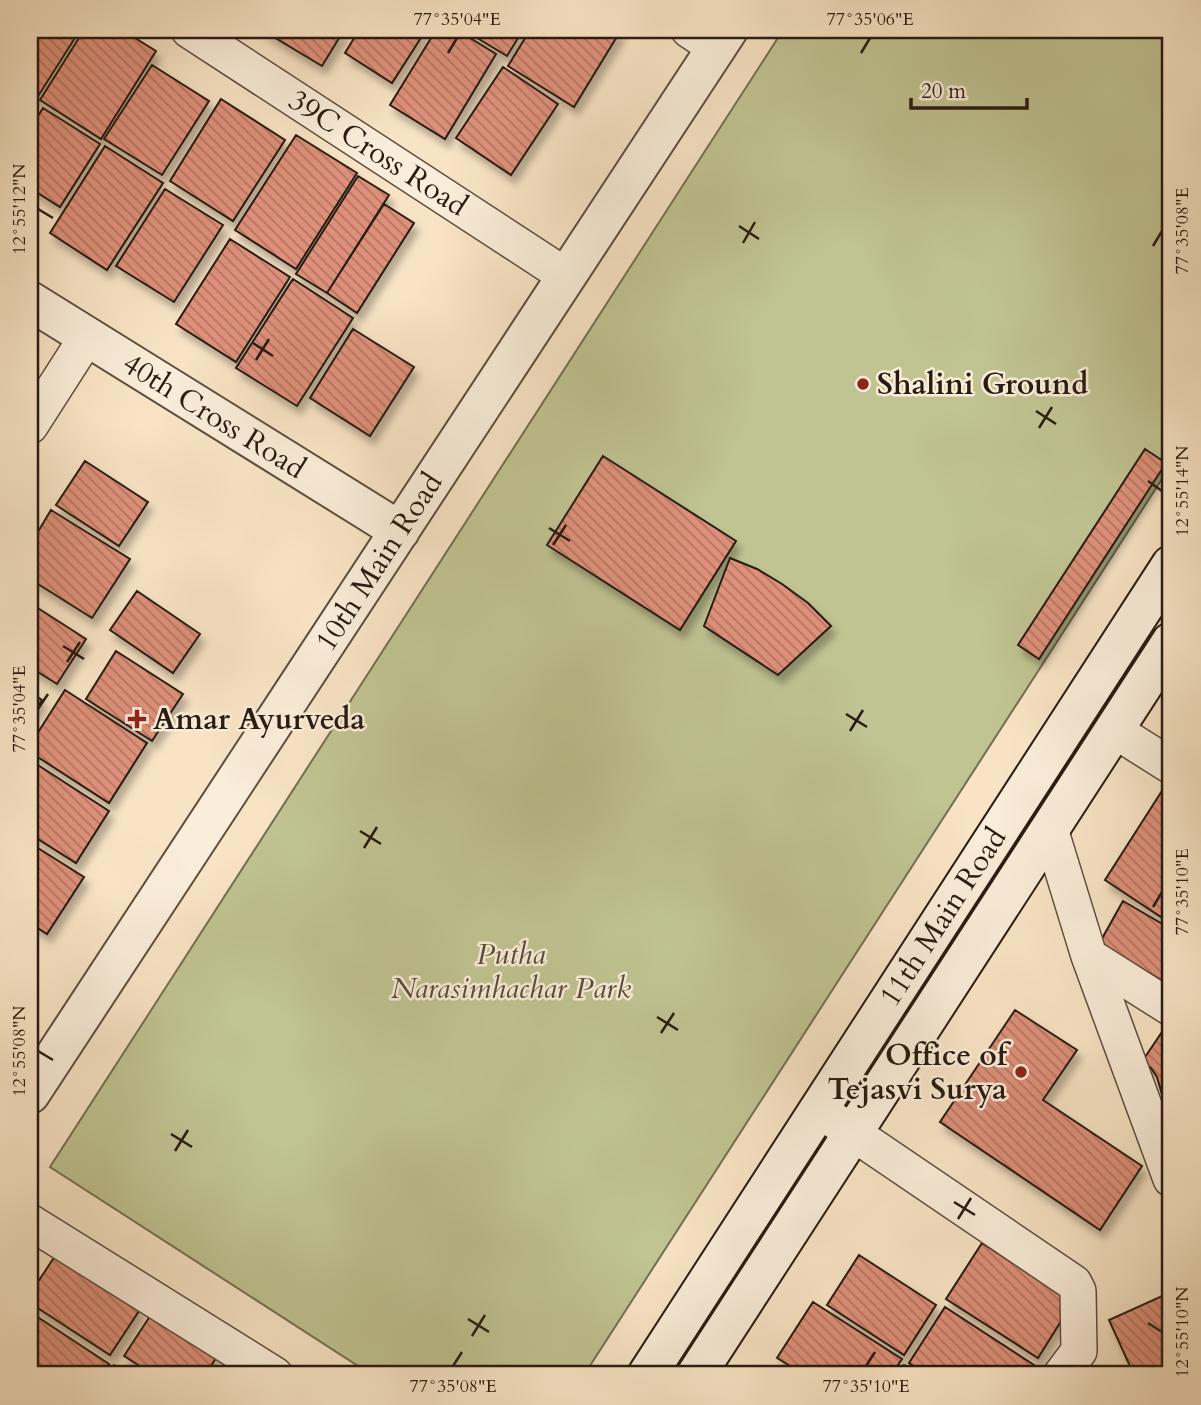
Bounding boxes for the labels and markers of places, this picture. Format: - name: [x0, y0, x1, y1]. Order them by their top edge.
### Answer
- place label: Shalini Ground: [877, 364, 1088, 405]
- marker: Shalini Ground: [855, 376, 871, 392]
- place label: Amar Ayurveda: [153, 699, 365, 740]
- marker: Amar Ayurveda: [127, 709, 147, 729]
- place label: Office of Tejasvi Surya: [828, 1035, 1012, 1110]
- marker: Office of Tejasvi Surya: [1013, 1064, 1029, 1080]

